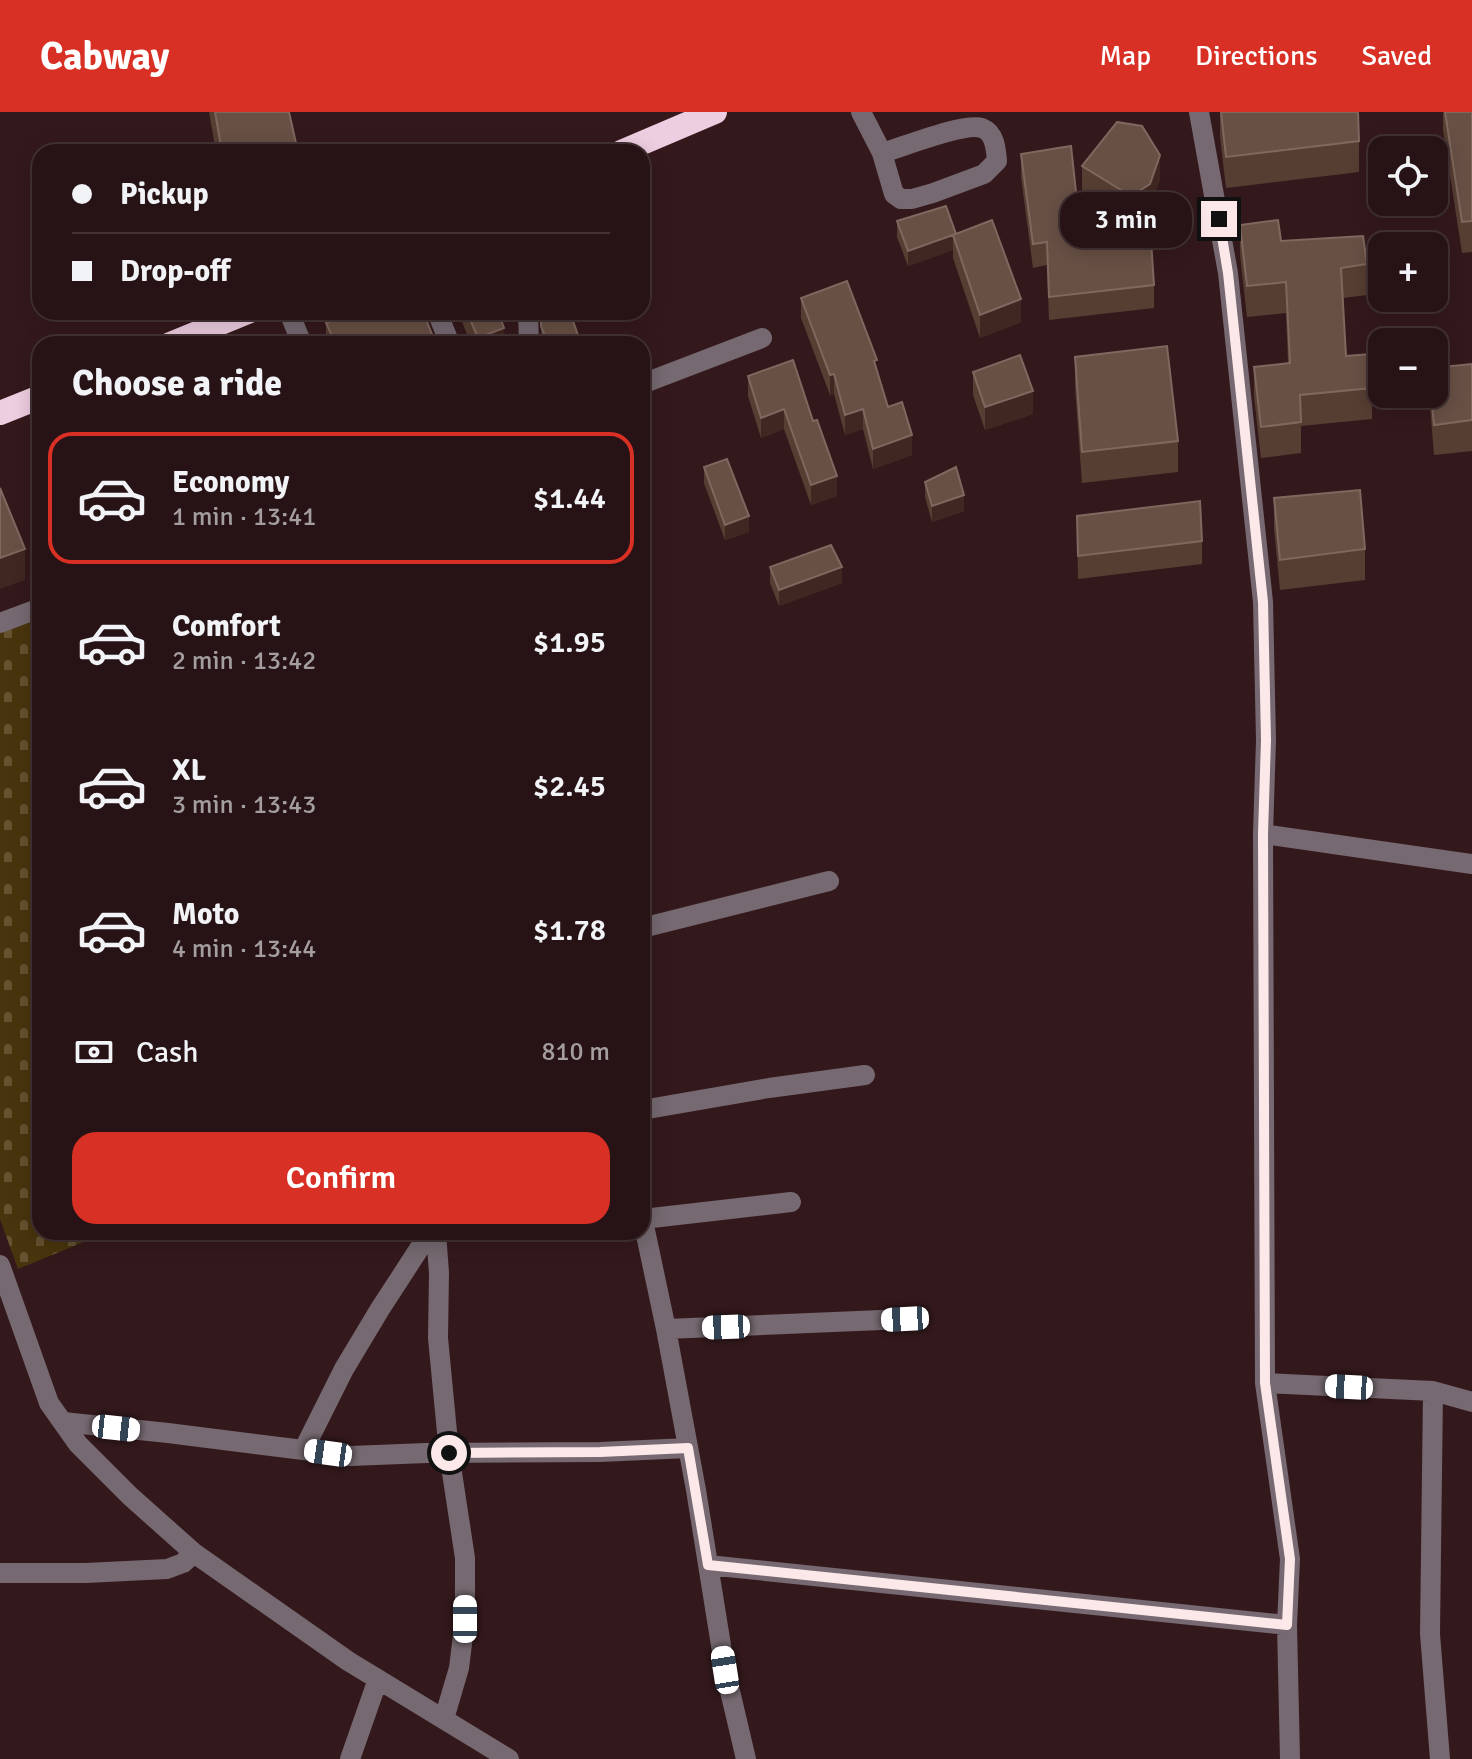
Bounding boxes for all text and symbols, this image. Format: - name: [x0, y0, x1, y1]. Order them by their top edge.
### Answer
- text: Cabway: [40, 33, 169, 80]
- text: Map: [1099, 39, 1151, 73]
- text: Directions: [1195, 39, 1317, 73]
- text: Saved: [1361, 39, 1432, 73]
- map controls: [1368, 136, 1448, 408]
- button: locate: [1368, 136, 1448, 216]
- text: Pickup: [120, 176, 209, 213]
- callout: 3 min: [1059, 191, 1191, 247]
- route end: [1201, 201, 1237, 237]
- text: 3 min: [1095, 204, 1157, 236]
- button: +: [1368, 232, 1448, 312]
- text: Drop-off: [120, 253, 230, 290]
- button: −: [1368, 328, 1448, 408]
- text: Choose a ride: [72, 361, 282, 406]
- icon: car: [76, 462, 148, 534]
- text: Economy: [172, 464, 289, 501]
- text: $1.44: [533, 480, 606, 517]
- text: 1 min · 13:41: [172, 501, 316, 533]
- icon: car: [76, 606, 148, 678]
- text: Comfort: [172, 608, 281, 645]
- text: $1.95: [533, 624, 606, 661]
- text: 2 min · 13:42: [172, 645, 316, 677]
- icon: car: [76, 750, 148, 822]
- text: XL: [172, 752, 206, 789]
- text: $2.45: [533, 768, 606, 805]
- text: 3 min · 13:43: [172, 789, 316, 821]
- icon: car: [76, 894, 148, 966]
- text: Moto: [172, 896, 239, 933]
- text: $1.78: [533, 912, 606, 949]
- text: 4 min · 13:44: [172, 933, 316, 965]
- icon: cash: [72, 1030, 116, 1074]
- text: Cash: [136, 1034, 199, 1071]
- text: 810 m: [541, 1036, 610, 1068]
- button: Confirm: [72, 1132, 610, 1224]
- car: [880, 1306, 930, 1332]
- car: [702, 1314, 750, 1340]
- car: [1324, 1374, 1374, 1400]
- car: [91, 1414, 141, 1442]
- route start: [431, 1435, 467, 1471]
- car: [303, 1438, 353, 1468]
- car: [453, 1595, 477, 1643]
- car: [709, 1644, 741, 1696]

